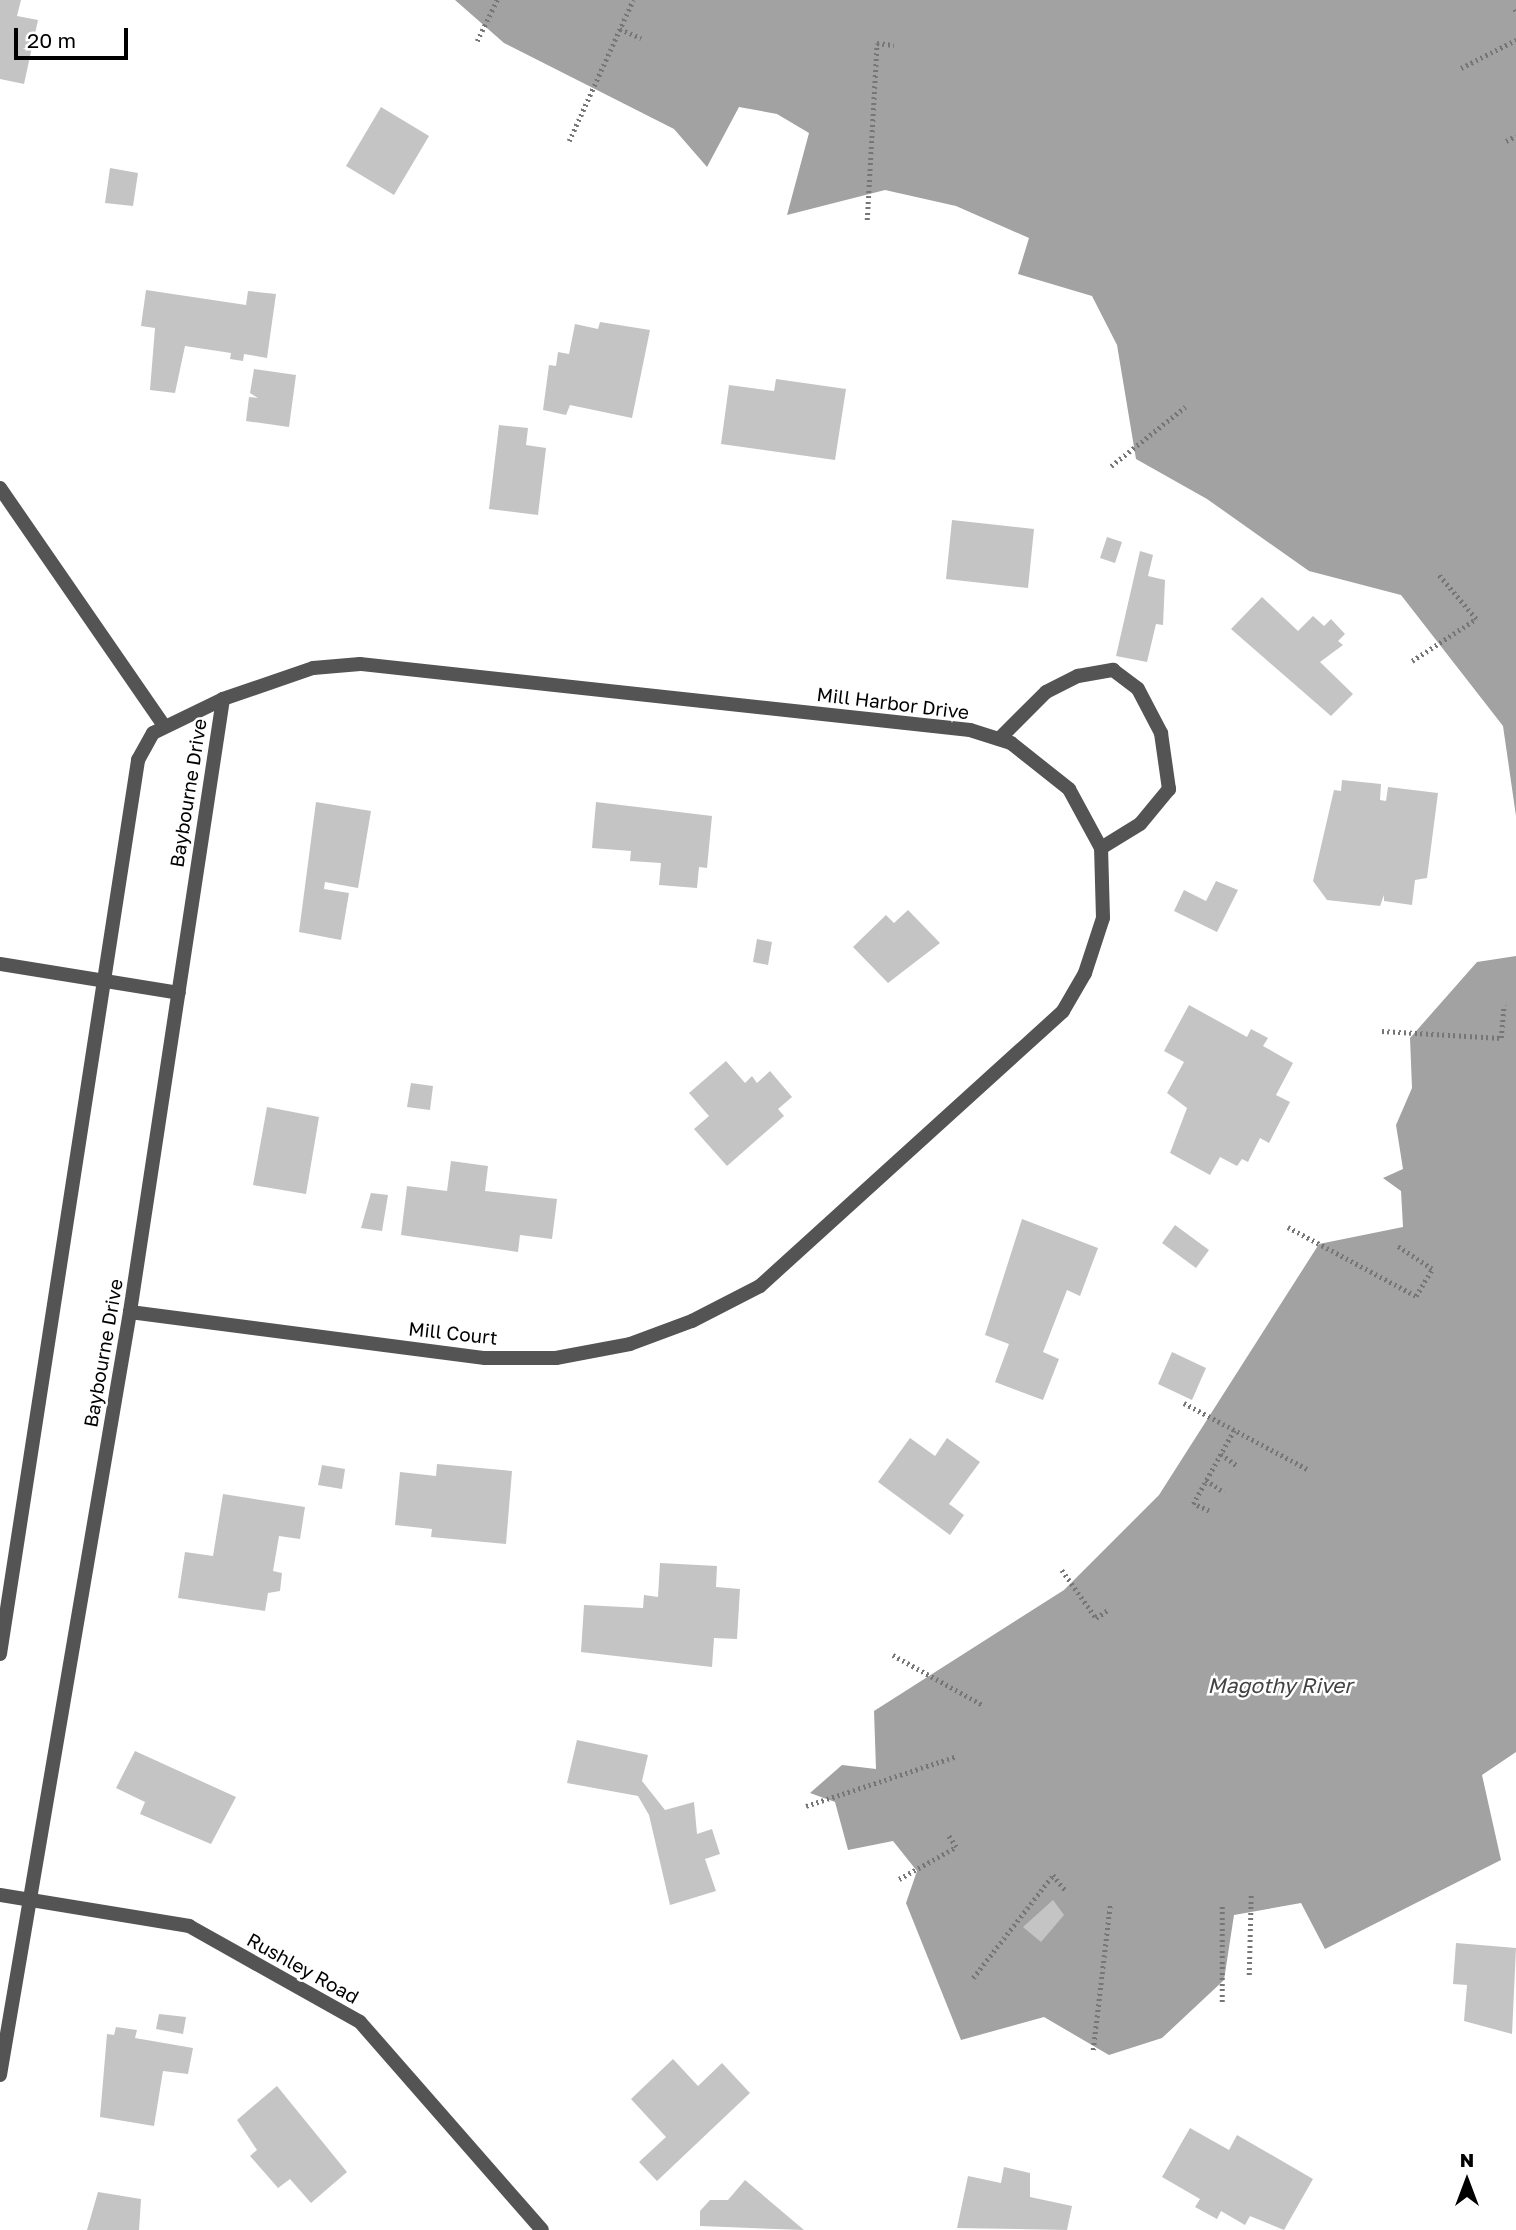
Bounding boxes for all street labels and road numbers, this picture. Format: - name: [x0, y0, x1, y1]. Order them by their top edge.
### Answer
- street label: Mill Harbor Drive: [816, 682, 970, 724]
- street label: Baybourne Drive: [165, 717, 211, 869]
- street label: Baybourne Drive: [79, 1277, 127, 1429]
- street label: Mill Court: [407, 1317, 499, 1349]
- street label: Rushley Road: [243, 1928, 363, 2008]

